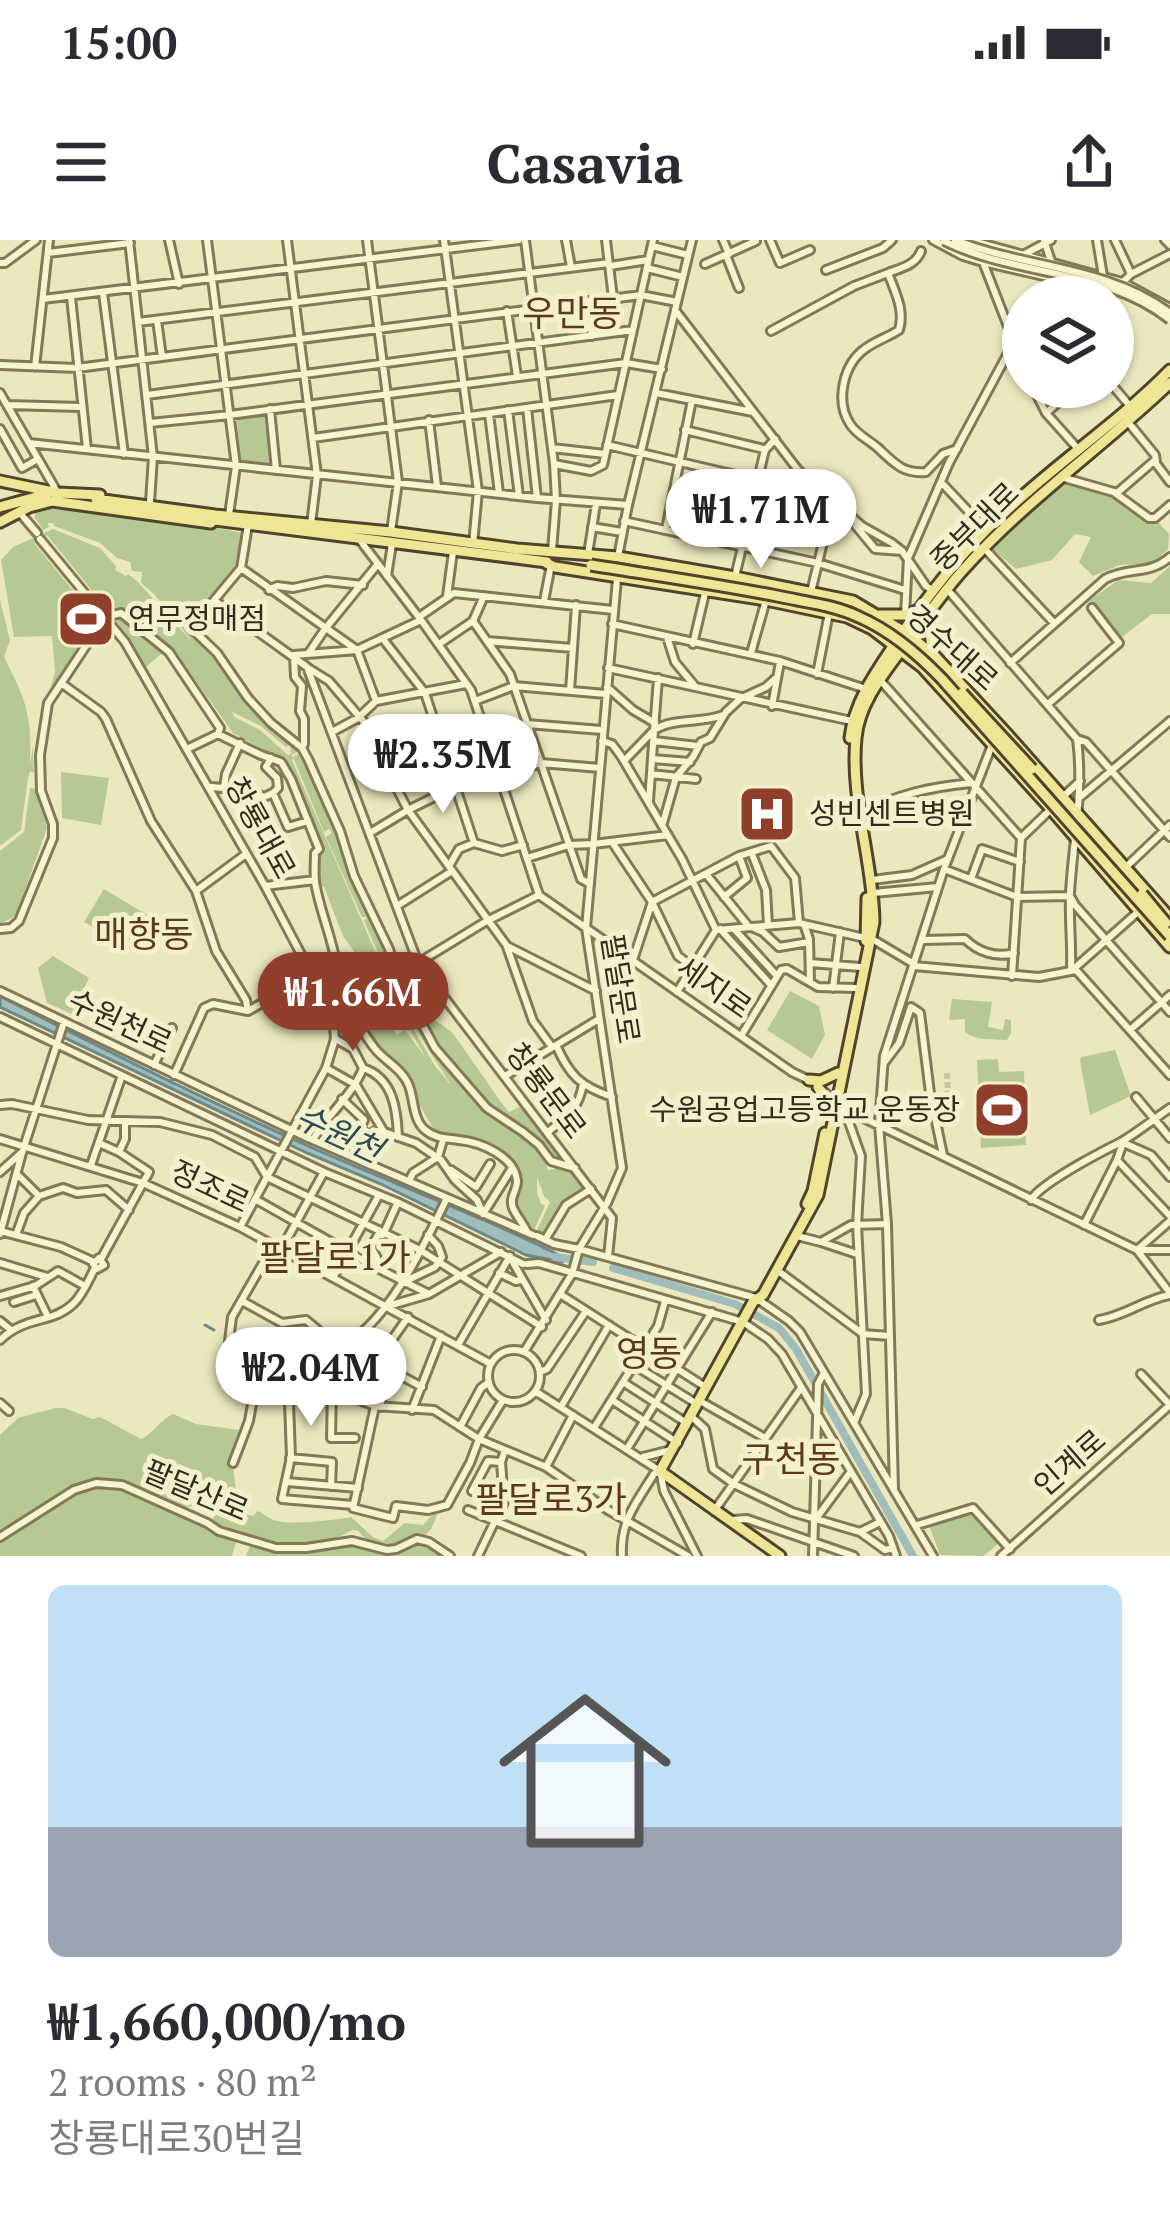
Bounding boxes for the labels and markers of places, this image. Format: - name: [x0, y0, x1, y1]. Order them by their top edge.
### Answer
- pin: ₩1.71M: [663, 469, 859, 571]
- sports icon: 연무정매점: [55, 588, 117, 650]
- place label: 연무정매점: [128, 598, 266, 638]
- pin: ₩2.35M: [345, 714, 541, 816]
- hospital icon: 성빈센트병원: [736, 783, 798, 845]
- place label: 성빈센트병원: [809, 793, 975, 833]
- pin: ₩1.66M: [255, 952, 451, 1054]
- sports icon: 수원공업고등학교 운동장: [971, 1079, 1033, 1141]
- place label: 수원공업고등학교 운동장: [649, 1089, 960, 1129]
- pin: ₩2.04M: [213, 1327, 409, 1429]

